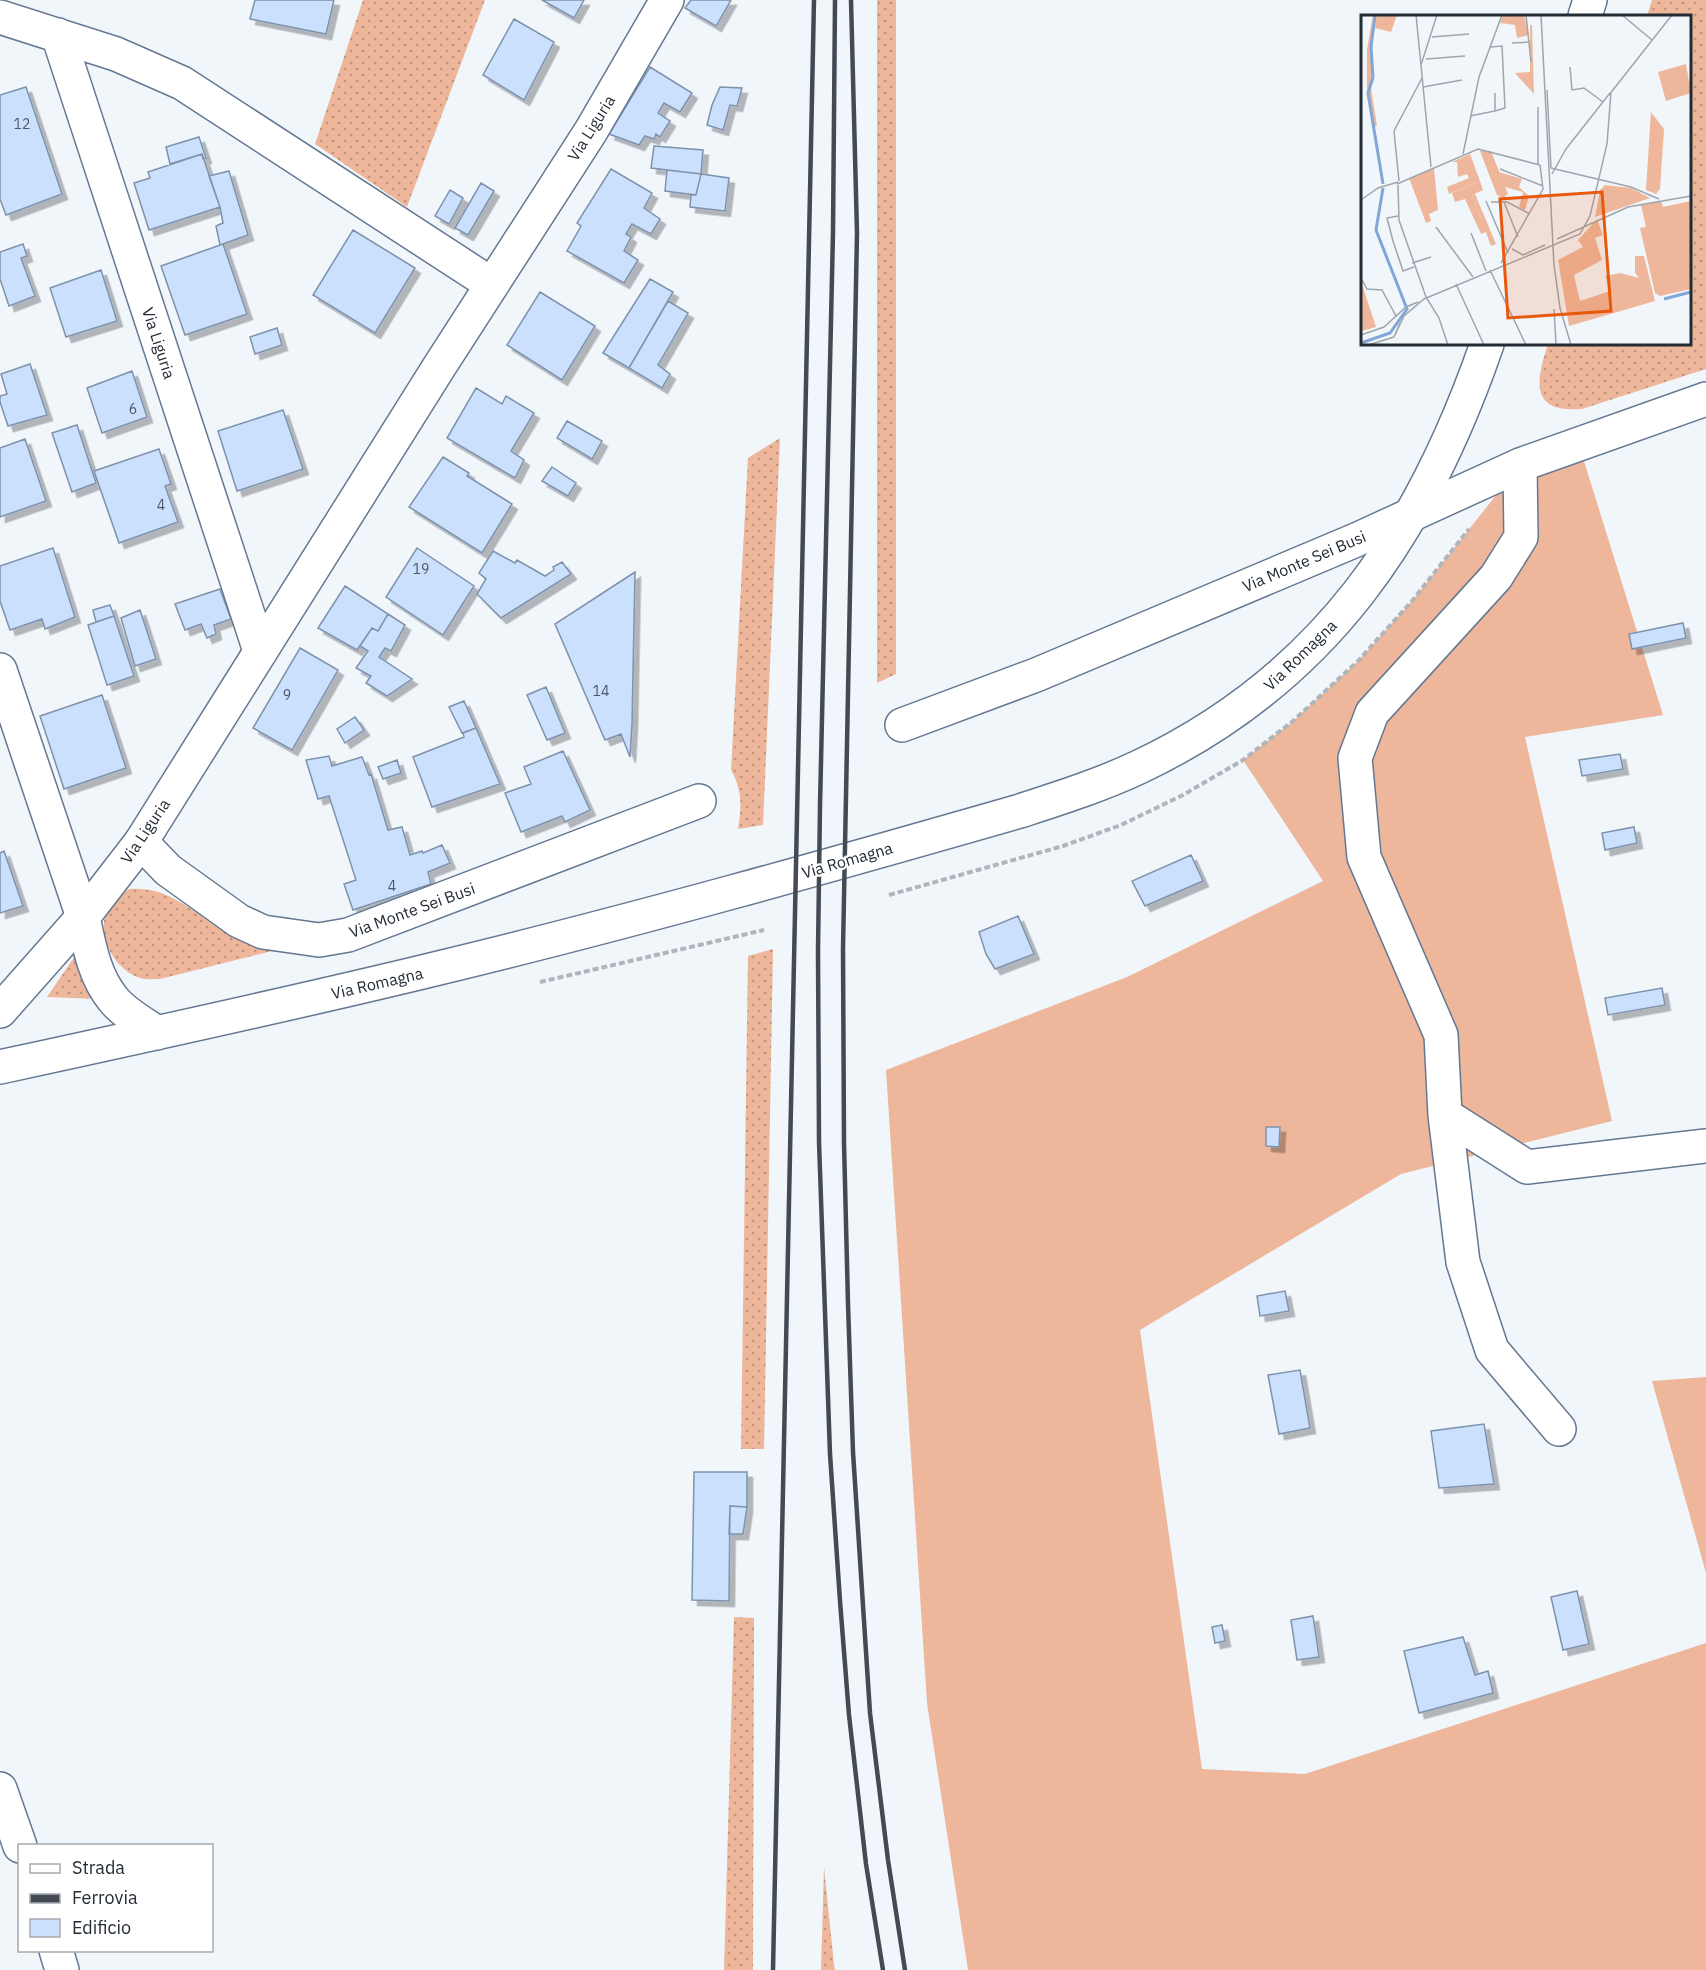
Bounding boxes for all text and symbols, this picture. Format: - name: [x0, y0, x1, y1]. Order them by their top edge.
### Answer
- inset map: [1361, 15, 1691, 345]
- street label: Via Liguria: [563, 91, 619, 165]
- house number: 12: [14, 115, 30, 133]
- street label: Via Liguria: [138, 305, 180, 382]
- house number: 6: [129, 400, 137, 418]
- house number: 4: [157, 496, 165, 514]
- street label: Via Monte Sei Busi: [1239, 526, 1369, 596]
- house number: 19: [413, 560, 429, 578]
- street label: Via Romagna: [1259, 615, 1341, 695]
- house number: 14: [593, 682, 609, 700]
- house number: 9: [283, 686, 291, 704]
- street label: Via Liguria: [116, 794, 174, 867]
- street label: Via Romagna: [799, 837, 895, 883]
- house number: 4: [388, 877, 396, 895]
- street label: Via Monte Sei Busi: [346, 878, 478, 942]
- street label: Via Romagna: [329, 963, 425, 1003]
- legend: [18, 1844, 213, 1952]
- text: Strada: [72, 1856, 125, 1879]
- text: Ferrovia: [72, 1886, 138, 1909]
- text: Edificio: [72, 1916, 131, 1939]

